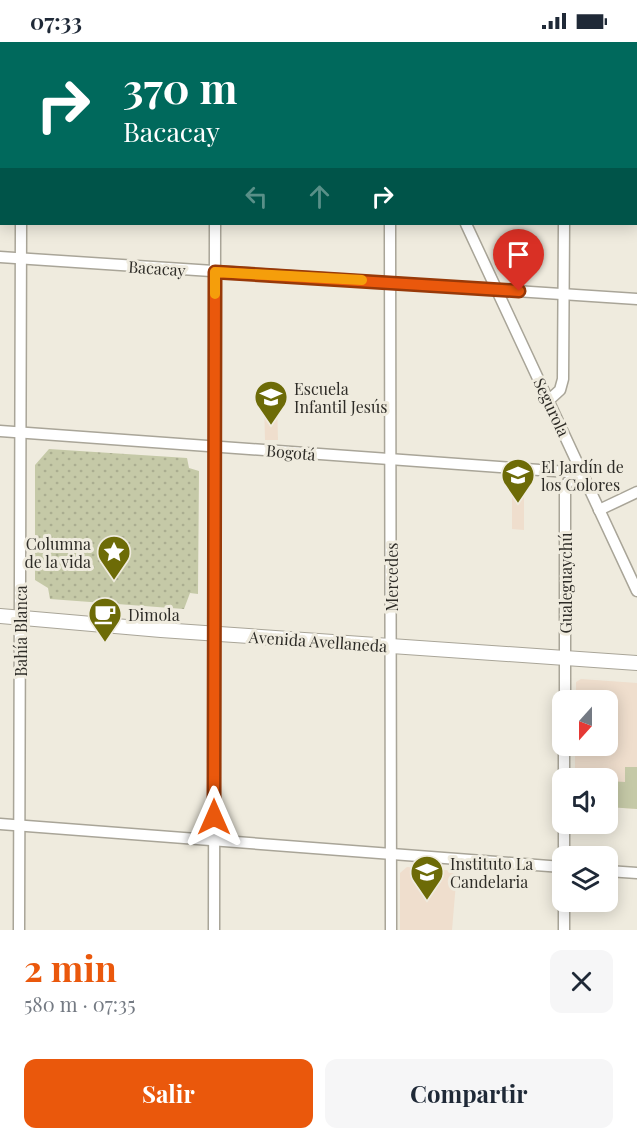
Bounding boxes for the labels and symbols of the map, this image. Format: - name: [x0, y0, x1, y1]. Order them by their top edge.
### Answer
- pin: [493, 229, 544, 291]
- street label: Bacacay: [128, 256, 186, 280]
- street label: Segurola: [529, 374, 575, 440]
- place label: Escuela Infantil Jesús: [294, 378, 387, 417]
- school or university icon: Escuela Infantil Jesús: [253, 379, 289, 426]
- street label: Bogotá: [265, 439, 317, 465]
- place label: El Jardín de los Colores: [541, 456, 624, 495]
- school or university icon: El Jardín de los Colores: [500, 457, 536, 504]
- street label: Gualeguaychú: [555, 532, 576, 634]
- place label: Columna de la vida: [24, 533, 91, 572]
- place icon: Columna de la vida: [96, 534, 132, 581]
- street label: Mercedes: [381, 543, 402, 611]
- street label: Bahía Blanca: [10, 585, 31, 677]
- cafe icon: Dimola: [87, 596, 123, 643]
- place label: Dimola: [128, 604, 180, 625]
- street label: Avenida Avellaneda: [247, 626, 388, 656]
- north arrow: [552, 690, 618, 756]
- position arrow: [182, 785, 246, 849]
- place label: Instituto La Candelaria: [450, 853, 533, 892]
- school or university icon: Instituto La Candelaria: [409, 854, 445, 901]

